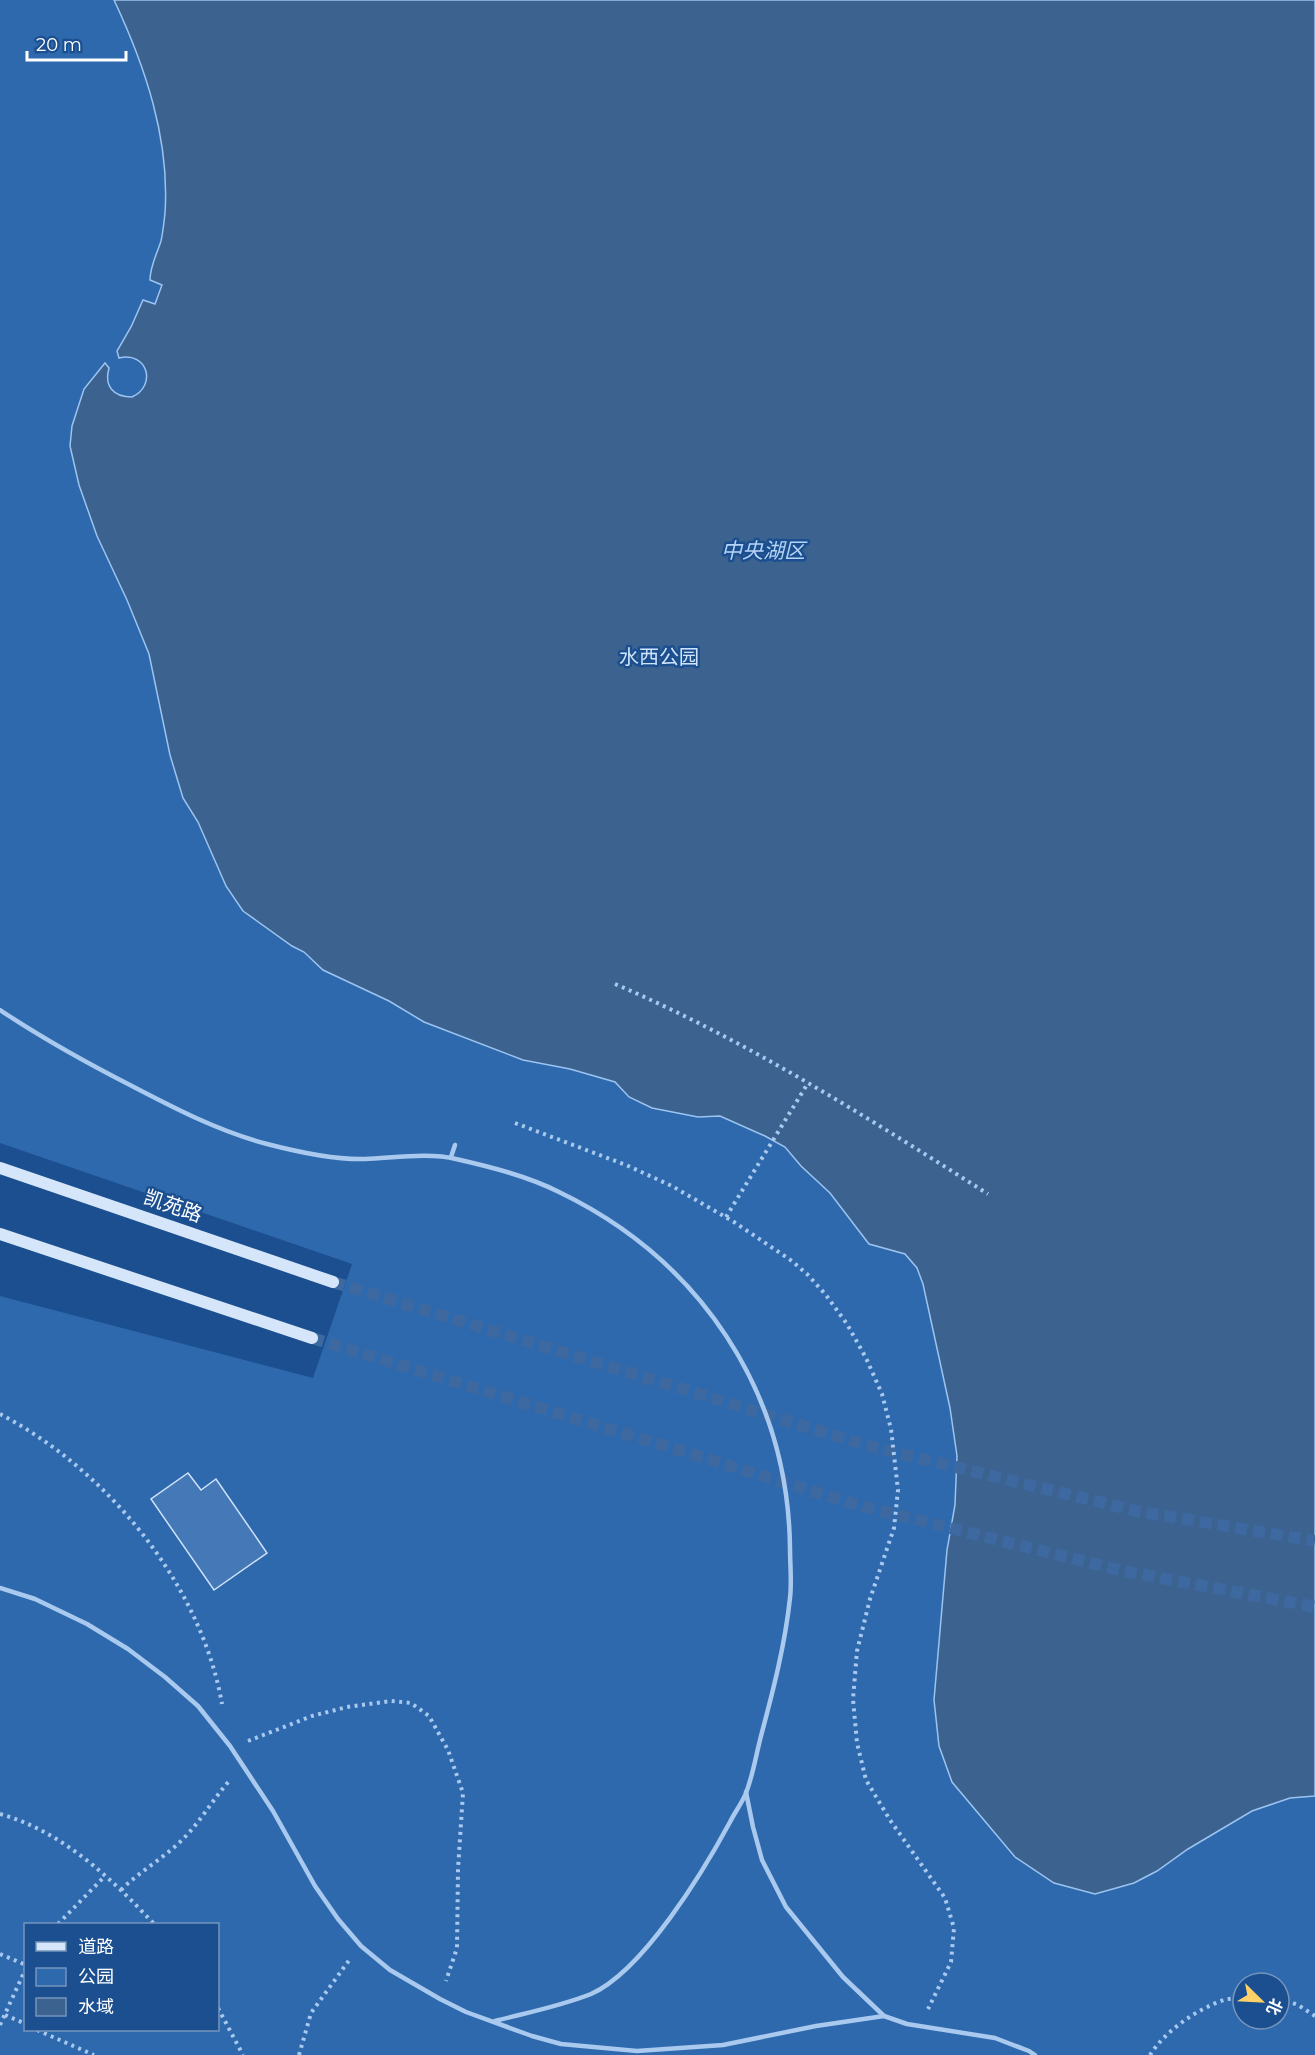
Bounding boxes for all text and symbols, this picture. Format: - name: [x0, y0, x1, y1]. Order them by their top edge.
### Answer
- scale bar: [27, 24, 126, 62]
- text: 20 m: [36, 34, 82, 56]
- water label: 中央湖区: [721, 538, 808, 563]
- park label: 水西公园: [619, 645, 699, 669]
- street label: 凯苑路: [141, 1185, 205, 1227]
- legend: [24, 1923, 219, 2031]
- text: 道路: [78, 1936, 114, 1958]
- text: 公园: [78, 1966, 114, 1988]
- north arrow: [1231, 1971, 1291, 2031]
- text: 水域: [78, 1996, 114, 2018]
- text: 北: [1262, 1996, 1286, 2018]

